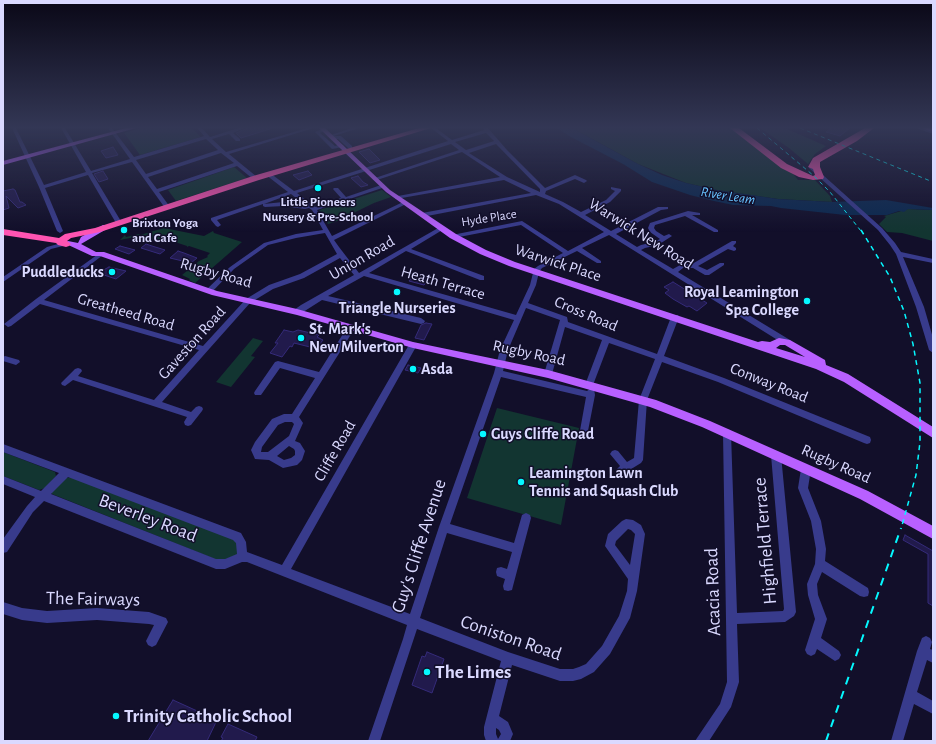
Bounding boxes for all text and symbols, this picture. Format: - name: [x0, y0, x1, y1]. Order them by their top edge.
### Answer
- marker: Little Pioneers Nursery & Pre-School: [313, 183, 323, 193]
- water label: River Leam: [700, 183, 756, 209]
- place label: Little Pioneers Nursery & Pre-School: [263, 194, 373, 225]
- street label: Warwick New Road: [585, 194, 697, 274]
- street label: Hyde Place: [460, 206, 518, 230]
- place label: Brixton Yoga and Cafe: [132, 215, 198, 246]
- marker: Brixton Yoga and Cafe: [119, 225, 129, 235]
- street label: Union Road: [326, 232, 398, 284]
- street label: Warwick Place: [512, 240, 604, 286]
- street label: Rugby Road: [178, 254, 254, 292]
- place label: Puddleducks: [21, 262, 104, 282]
- street label: Heath Terrace: [399, 262, 487, 304]
- marker: Puddleducks: [107, 267, 117, 277]
- place label: Royal Leamington Spa College: [684, 282, 799, 320]
- marker: Triangle Nurseries: [392, 287, 402, 297]
- street label: Greatheed Road: [75, 289, 177, 335]
- street label: Cross Road: [551, 292, 621, 336]
- marker: Royal Leamington Spa College: [802, 296, 812, 306]
- place label: Triangle Nurseries: [338, 298, 456, 318]
- street label: Gaveston Road: [154, 302, 230, 384]
- place label: St. Mark's New Milverton: [309, 319, 404, 357]
- marker: St. Mark's New Milverton: [296, 333, 306, 343]
- street label: Rugby Road: [491, 336, 567, 370]
- place label: Asda: [421, 359, 453, 379]
- street label: Conway Road: [727, 359, 811, 407]
- marker: Asda: [408, 364, 418, 374]
- street label: Cliffe Road: [310, 417, 360, 485]
- place label: Guys Cliffe Road: [491, 424, 594, 444]
- marker: Guys Cliffe Road: [478, 429, 488, 439]
- street label: Rugby Road: [798, 440, 874, 488]
- place label: Leamington Lawn Tennis and Squash Club: [529, 463, 678, 501]
- street label: Guy's Cliffe Avenue: [387, 476, 451, 616]
- marker: Leamington Lawn Tennis and Squash Club: [516, 477, 526, 487]
- street label: Highfield Terrace: [748, 477, 782, 605]
- street label: Beverley Road: [95, 489, 201, 547]
- street label: Acacia Road: [700, 548, 726, 636]
- street label: The Fairways: [46, 587, 140, 611]
- street label: Coniston Road: [457, 610, 565, 666]
- place label: The Limes: [435, 661, 511, 683]
- marker: The Limes: [422, 667, 432, 677]
- place label: Trinity Catholic School: [124, 705, 292, 727]
- marker: Trinity Catholic School: [111, 711, 121, 721]

